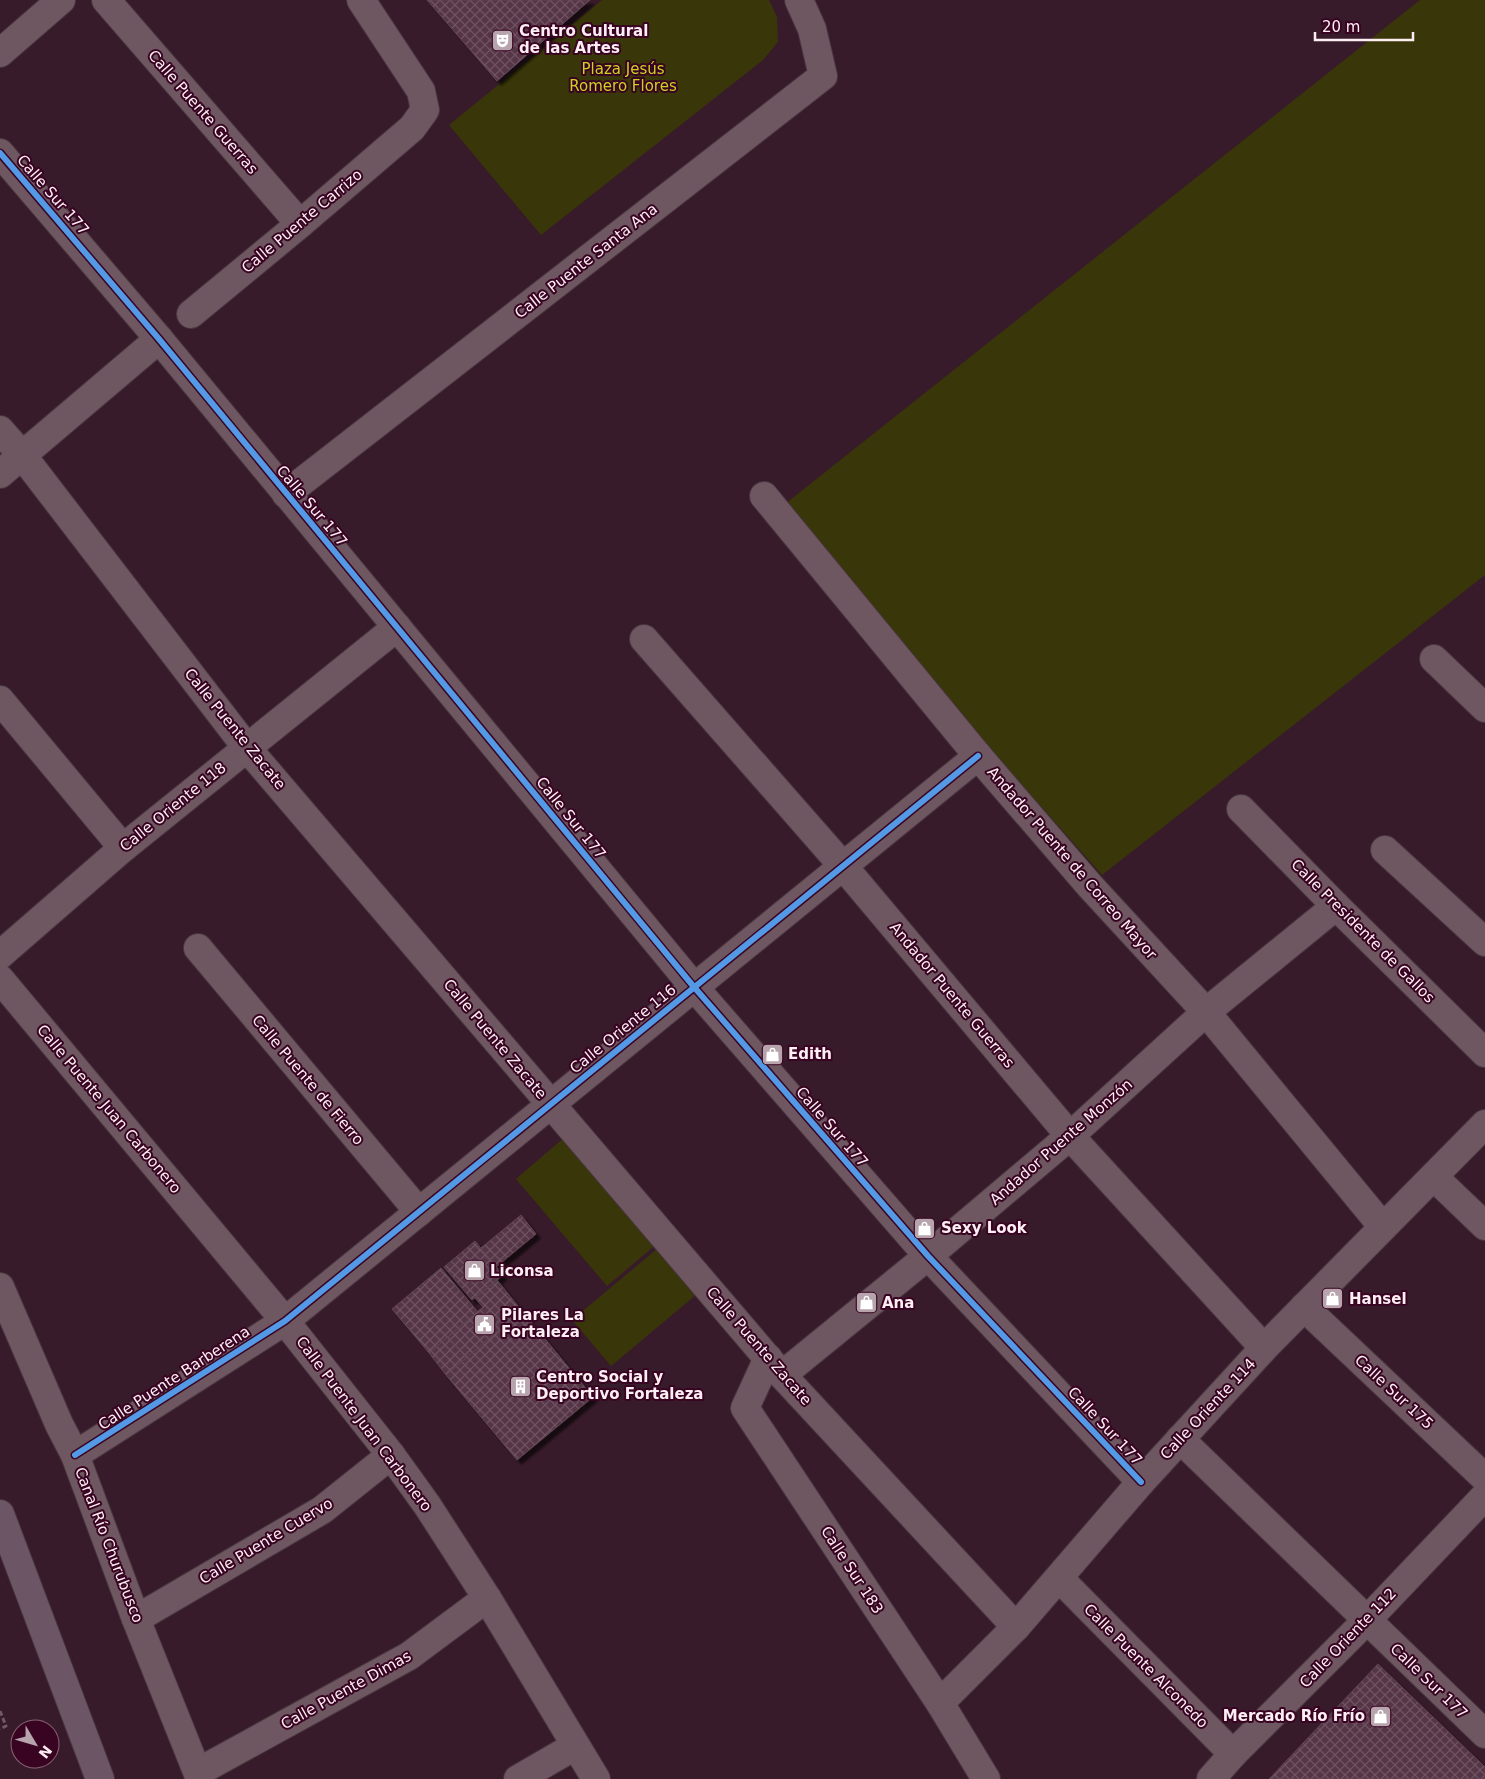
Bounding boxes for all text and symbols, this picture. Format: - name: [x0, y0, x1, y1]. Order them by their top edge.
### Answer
- scale bar: [1315, 10, 1412, 42]
- text: 20 m: [1322, 18, 1360, 36]
- place label: Centro Cultural de las Artes: [519, 22, 648, 57]
- theatre icon: Centro Cultural de las Artes: [491, 28, 515, 52]
- street label: Calle Puente Guerras: [144, 46, 262, 178]
- park label: Plaza Jesús Romero Flores: [569, 60, 677, 95]
- street label: Calle Sur 177: [13, 151, 93, 239]
- street label: Calle Puente Carrizo: [238, 165, 366, 277]
- street label: Calle Puente Santa Ana: [511, 200, 661, 322]
- street label: Calle Sur 177: [273, 462, 351, 550]
- street label: Calle Puente Zacate: [181, 665, 289, 793]
- street label: Calle Oriente 118: [116, 759, 230, 855]
- street label: Andador Puente de Correo Mayor: [983, 763, 1161, 964]
- street label: Calle Sur 177: [532, 773, 610, 863]
- street label: Calle Presidente de Gallos: [1287, 855, 1439, 1007]
- street label: Andador Puente Guerras: [886, 919, 1018, 1072]
- street label: Calle Puente Zacate: [440, 975, 550, 1103]
- street label: Calle Oriente 116: [566, 981, 680, 1077]
- street label: Calle Puente de Fierro: [248, 1011, 368, 1149]
- street label: Calle Puente Juan Carbonero: [33, 1021, 185, 1197]
- shop icon: Edith: [760, 1042, 784, 1066]
- place label: Edith: [788, 1045, 832, 1063]
- street label: Andador Puente Monzón: [986, 1075, 1136, 1209]
- street label: Calle Sur 177: [792, 1083, 872, 1171]
- shop icon: Sexy Look: [913, 1216, 937, 1240]
- place label: Sexy Look: [941, 1219, 1028, 1237]
- shop icon: Liconsa: [462, 1259, 486, 1283]
- place label: Liconsa: [490, 1262, 554, 1280]
- street label: Calle Puente Zacate: [703, 1283, 815, 1409]
- shop icon: Hansel: [1321, 1287, 1345, 1311]
- place label: Hansel: [1349, 1290, 1407, 1308]
- shop icon: Ana: [854, 1291, 878, 1315]
- place label: Ana: [882, 1294, 914, 1312]
- place label: Pilares La Fortaleza: [501, 1306, 584, 1341]
- public building icon: Pilares La Fortaleza: [473, 1312, 497, 1336]
- street label: Calle Puente Barberena: [95, 1322, 253, 1434]
- street label: Calle Puente Juan Carbonero: [292, 1333, 436, 1515]
- street label: Calle Sur 175: [1351, 1351, 1437, 1433]
- street label: Calle Oriente 114: [1157, 1355, 1259, 1463]
- place label: Centro Social y Deportivo Fortaleza: [536, 1368, 703, 1403]
- building icon: Centro Social y Deportivo Fortaleza: [508, 1374, 532, 1398]
- street label: Calle Sur 177: [1064, 1383, 1146, 1469]
- street label: Canal Río Churubusco: [71, 1465, 147, 1625]
- street label: Calle Puente Cuervo: [196, 1494, 336, 1588]
- street label: Calle Sur 183: [817, 1523, 887, 1617]
- street label: Calle Oriente 112: [1296, 1584, 1400, 1692]
- street label: Calle Puente Alconedo: [1080, 1600, 1212, 1732]
- street label: Calle Sur 177: [1387, 1640, 1471, 1722]
- street label: Calle Puente Dimas: [278, 1647, 414, 1733]
- shop icon: Mercado Río Frío: [1369, 1704, 1393, 1728]
- place label: Mercado Río Frío: [1223, 1707, 1365, 1725]
- north arrow: [10, 1719, 60, 1769]
- text: N: [35, 1742, 55, 1762]

